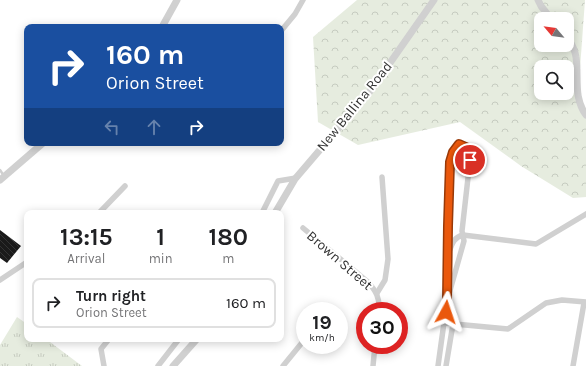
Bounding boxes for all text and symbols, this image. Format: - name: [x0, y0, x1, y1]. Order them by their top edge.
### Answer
- north arrow: [534, 12, 574, 52]
- map controls: [534, 12, 574, 100]
- text: 160 m: [106, 38, 184, 71]
- icon: right: [40, 40, 92, 92]
- street label: New Ballina Road: [313, 58, 396, 155]
- button: search: [534, 60, 574, 100]
- text: Orion Street: [106, 72, 204, 94]
- icon: left: [101, 116, 123, 138]
- icon: ahead: [143, 116, 165, 138]
- icon: right: [185, 116, 207, 138]
- pin: [453, 143, 487, 177]
- icon: arrive: [459, 149, 481, 171]
- text: 13:15: [60, 223, 113, 251]
- text: 1: [156, 223, 165, 251]
- text: 180: [209, 223, 248, 251]
- street label: Brown Street: [303, 227, 376, 294]
- text: Arrival: [67, 251, 105, 266]
- text: min: [149, 251, 173, 266]
- text: m: [222, 251, 234, 266]
- text: Turn right: [76, 287, 146, 305]
- position arrow: [425, 291, 467, 333]
- icon: right: [42, 292, 64, 314]
- text: 160 m: [226, 294, 266, 312]
- speed limit sign: 30: [356, 302, 408, 354]
- text: Orion Street: [76, 305, 147, 320]
- text: 19: [312, 311, 332, 334]
- text: km/h: [309, 332, 335, 344]

